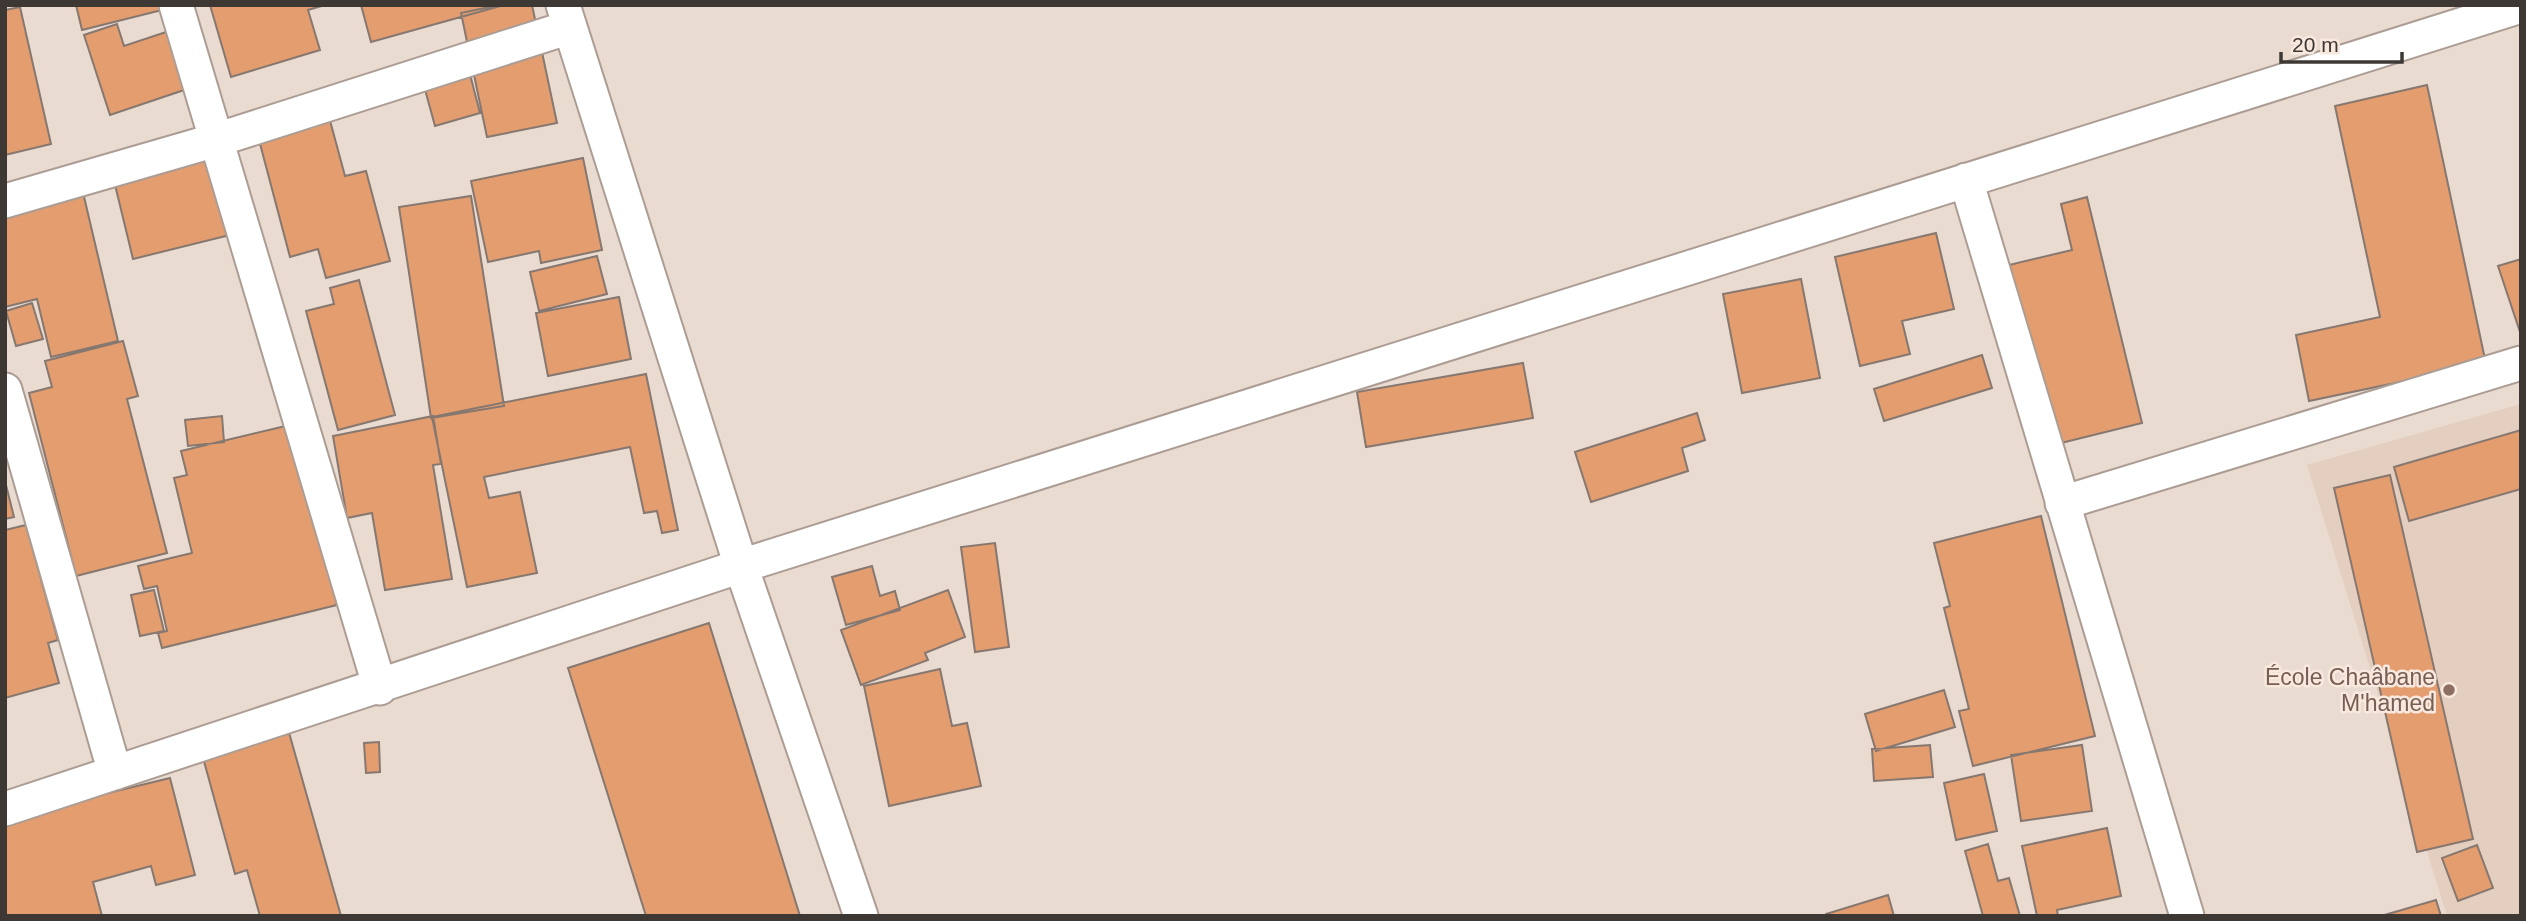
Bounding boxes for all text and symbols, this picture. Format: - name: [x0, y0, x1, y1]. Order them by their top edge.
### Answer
- scale bar: [2281, 21, 2402, 65]
- text: 20 m: [2292, 33, 2339, 56]
- place label: École Chaâbane M'hamed: [2265, 664, 2435, 716]
- marker: École Chaâbane M'hamed: [2441, 682, 2457, 698]

